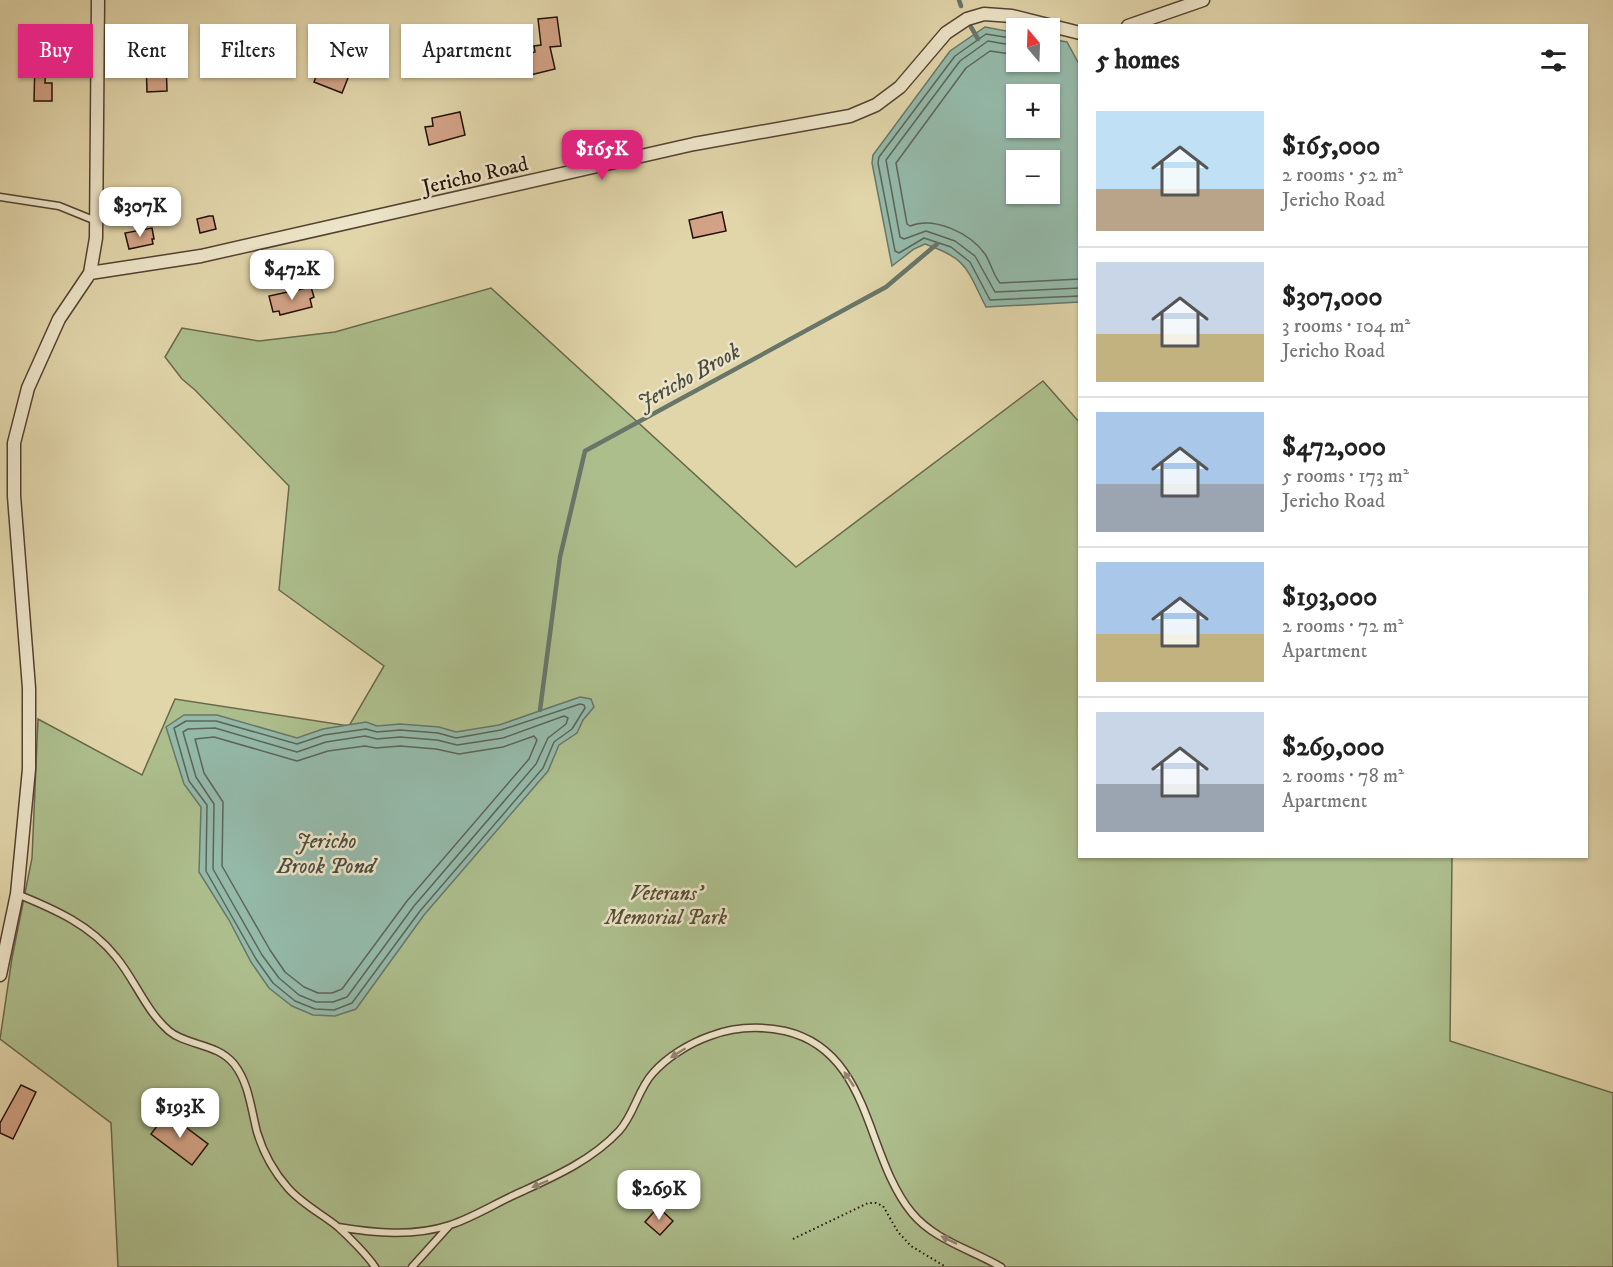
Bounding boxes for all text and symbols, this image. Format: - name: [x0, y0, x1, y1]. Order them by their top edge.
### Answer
- north arrow: [1006, 18, 1060, 72]
- map controls: [1006, 18, 1060, 204]
- chip: Buy: [18, 24, 93, 78]
- chip: Rent: [105, 24, 188, 78]
- chip: Filters: [200, 24, 296, 78]
- chip: New: [308, 24, 389, 78]
- chip: Apartment: [401, 24, 533, 78]
- text: 5 homes: [1096, 44, 1180, 77]
- icon: filters: [1537, 44, 1570, 77]
- button: +: [1006, 84, 1060, 138]
- pin: $165K: [560, 130, 644, 181]
- text: $165,000: [1282, 130, 1380, 163]
- icon: home: [1144, 135, 1216, 207]
- text: $165K: [576, 137, 628, 162]
- button: −: [1006, 150, 1060, 204]
- street label: Jericho Road: [418, 151, 531, 201]
- text: 2 rooms · 52 m²: [1282, 163, 1403, 188]
- pin: $307K: [98, 187, 182, 238]
- text: Jericho Road: [1282, 188, 1385, 213]
- text: $307K: [113, 194, 167, 219]
- pin: $472K: [250, 250, 334, 301]
- text: $472K: [264, 257, 320, 282]
- text: $307,000: [1282, 281, 1382, 314]
- icon: home: [1144, 286, 1216, 358]
- text: 3 rooms · 104 m²: [1282, 314, 1410, 339]
- water label: Jericho Brook: [632, 337, 746, 417]
- text: Jericho Road: [1282, 339, 1385, 364]
- text: $472,000: [1282, 431, 1386, 464]
- icon: home: [1144, 436, 1216, 508]
- text: 5 rooms · 173 m²: [1282, 464, 1409, 489]
- text: Jericho Road: [1282, 489, 1385, 514]
- text: $193,000: [1282, 581, 1377, 614]
- icon: home: [1144, 586, 1216, 658]
- text: 2 rooms · 72 m²: [1282, 614, 1404, 639]
- text: Apartment: [1282, 639, 1367, 664]
- text: $269,000: [1282, 731, 1384, 764]
- icon: home: [1144, 736, 1216, 808]
- text: 2 rooms · 78 m²: [1282, 764, 1404, 789]
- text: Apartment: [1282, 789, 1367, 814]
- water label: Jericho Brook Pond: [276, 828, 379, 880]
- park label: Veterans' Memorial Park: [603, 881, 727, 931]
- one-way arrow: [670, 1048, 686, 1059]
- one-way arrow: [843, 1072, 855, 1088]
- pin: $193K: [138, 1088, 222, 1139]
- text: $193K: [155, 1095, 205, 1120]
- pin: $269K: [617, 1170, 701, 1221]
- text: $269K: [631, 1177, 687, 1202]
- one-way arrow: [531, 1179, 549, 1189]
- one-way arrow: [940, 1236, 957, 1245]

